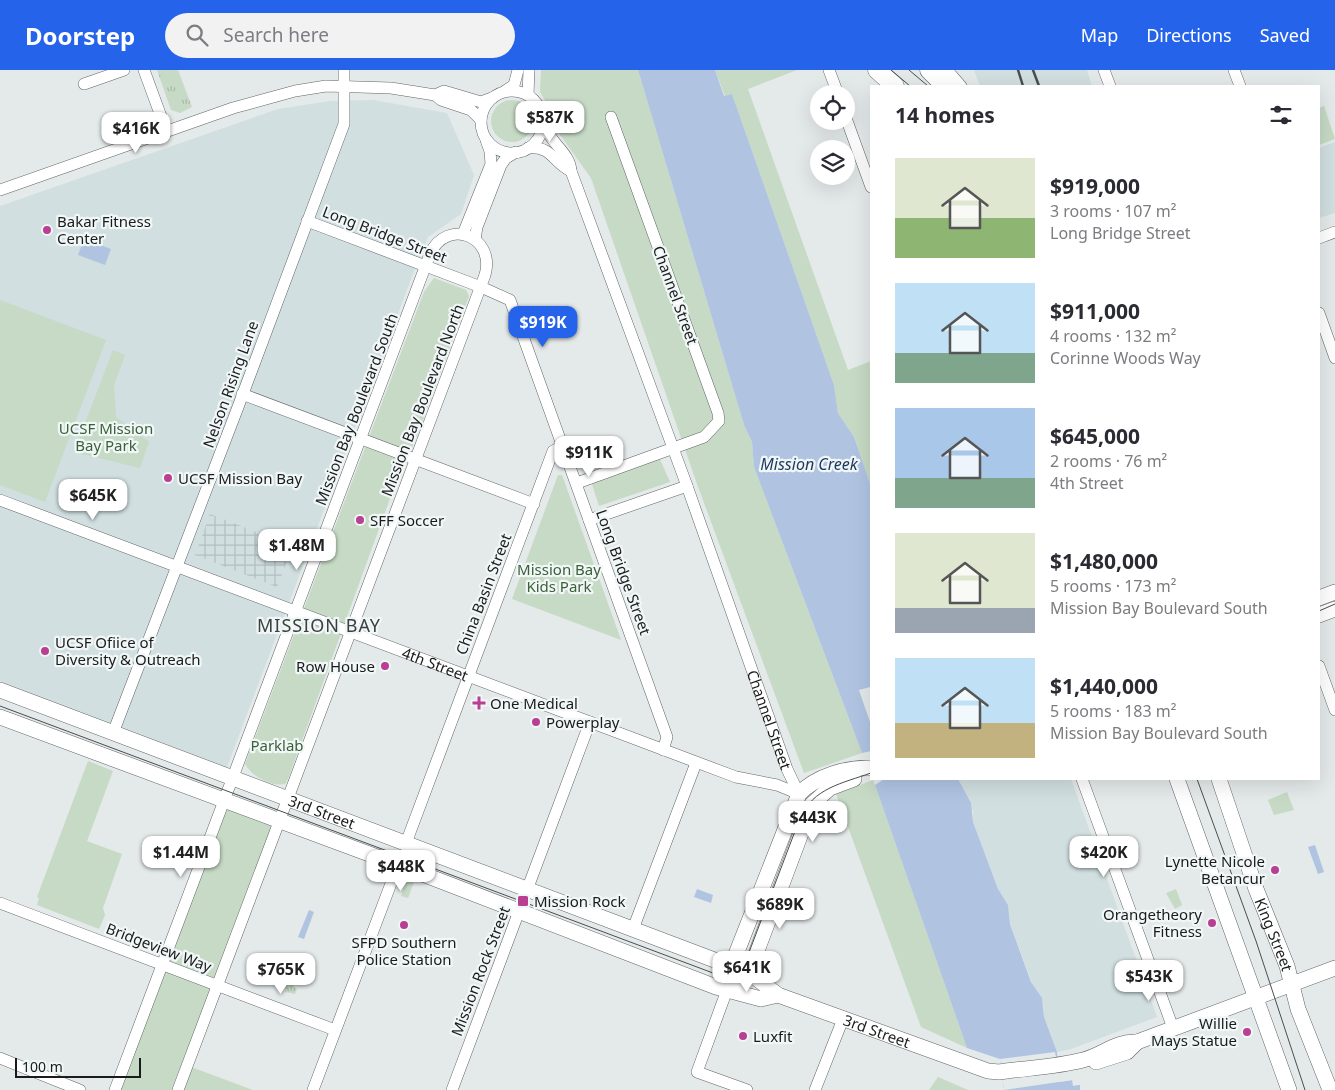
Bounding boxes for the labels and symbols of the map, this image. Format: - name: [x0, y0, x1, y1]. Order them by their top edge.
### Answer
- pin: $587K: [515, 100, 585, 143]
- pin: $416K: [101, 112, 171, 154]
- street label: Long Bridge Street: [320, 201, 451, 267]
- place label: Bakar Fitness Center: [57, 211, 151, 248]
- marker: Bakar Fitness Center: [41, 224, 53, 236]
- street label: Channel Street: [649, 243, 703, 348]
- street label: Mission Bay Boulevard North: [376, 301, 468, 499]
- pin: $919K: [508, 306, 578, 348]
- street label: Mission Bay Boulevard South: [310, 310, 402, 508]
- street label: Nelson Rising Lane: [198, 318, 262, 450]
- park label: UCSF Mission Bay Park: [59, 418, 153, 455]
- pin: $911K: [554, 436, 624, 478]
- water label: Mission Creek: [760, 453, 859, 475]
- place label: UCSF Mission Bay: [178, 468, 302, 488]
- marker: UCSF Mission Bay: [162, 472, 174, 484]
- pin: $645K: [58, 478, 128, 521]
- street label: Long Bridge Street: [592, 507, 656, 638]
- place label: SFF Soccer: [370, 510, 444, 530]
- marker: SFF Soccer: [354, 514, 366, 526]
- pin: $1.48M: [256, 528, 338, 571]
- street label: China Basin Street: [451, 530, 516, 658]
- park label: Mission Bay Kids Park: [517, 559, 601, 596]
- district label: MISSION BAY: [257, 613, 381, 637]
- place label: UCSF Ofiice of Diversity & Outreach: [55, 632, 201, 669]
- street label: 4th Street: [399, 642, 472, 686]
- marker: UCSF Ofiice of Diversity & Outreach: [39, 645, 51, 657]
- place label: Row House: [296, 656, 375, 676]
- marker: Row House: [379, 660, 391, 672]
- street label: Channel Street: [743, 667, 796, 772]
- place label: One Medical: [490, 693, 578, 713]
- marker: One Medical: [472, 696, 486, 710]
- place label: Powerplay: [546, 712, 620, 732]
- marker: Powerplay: [530, 716, 542, 728]
- park label: Parklab: [250, 735, 304, 755]
- street label: 3rd Street: [286, 790, 358, 833]
- pin: $443K: [778, 800, 848, 843]
- pin: $1.44M: [140, 836, 222, 878]
- pin: $420K: [1069, 836, 1139, 878]
- pin: $448K: [366, 850, 436, 892]
- place label: Lynette Nicole Betancur: [1165, 851, 1265, 888]
- marker: Lynette Nicole Betancur: [1269, 864, 1281, 876]
- pin: $689K: [745, 888, 815, 930]
- place label: Mission Rock: [534, 891, 626, 911]
- marker: Mission Rock: [516, 894, 530, 908]
- street label: King Street: [1251, 895, 1298, 974]
- street label: Mission Rock Street: [446, 903, 514, 1039]
- place label: Orangetheory Fitness: [1103, 904, 1202, 941]
- marker: Orangetheory Fitness: [1206, 917, 1218, 929]
- street label: Bridgeview Way: [103, 918, 215, 976]
- marker: SFPD Southern Police Station: [398, 919, 410, 931]
- place label: SFPD Southern Police Station: [351, 932, 457, 969]
- pin: $641K: [712, 950, 782, 993]
- pin: $765K: [246, 952, 316, 995]
- pin: $543K: [1114, 960, 1184, 1002]
- street label: 3rd Street: [841, 1010, 914, 1052]
- place label: Willie Mays Statue: [1151, 1013, 1237, 1050]
- place label: Luxfit: [753, 1026, 793, 1046]
- marker: Willie Mays Statue: [1241, 1026, 1253, 1038]
- marker: Luxfit: [737, 1030, 749, 1042]
- scale bar: [15, 1055, 141, 1078]

